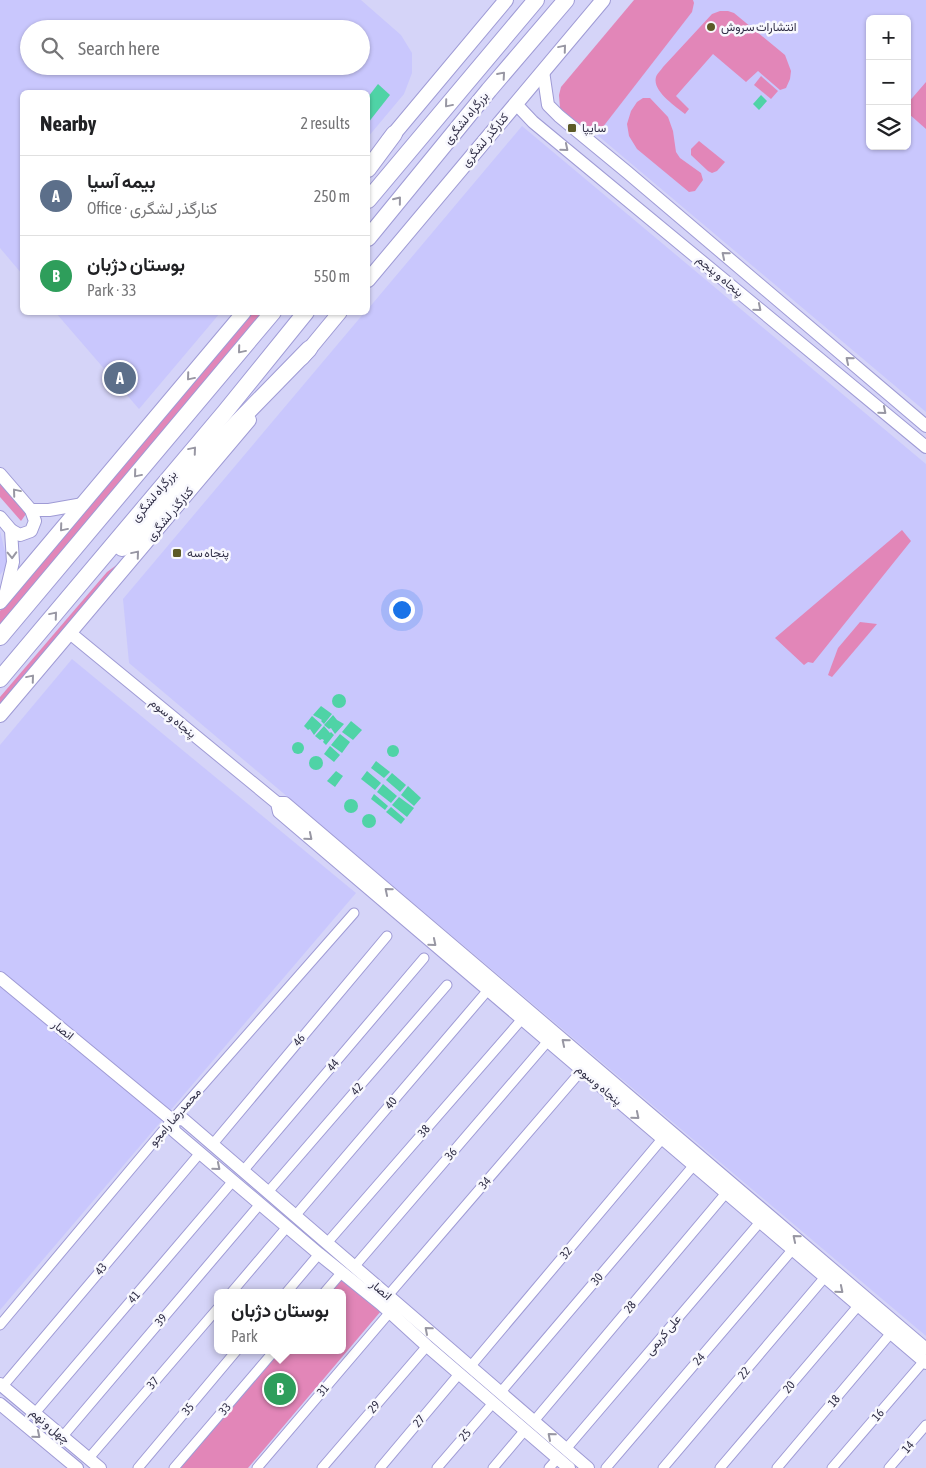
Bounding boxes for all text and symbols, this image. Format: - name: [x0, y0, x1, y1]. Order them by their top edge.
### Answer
- map controls: [866, 15, 911, 150]
- button: +: [866, 15, 911, 60]
- search box: [20, 20, 370, 75]
- place label: انتشارات سروش: [721, 20, 796, 35]
- marker: انتشارات سروش: [705, 21, 717, 33]
- icon: search: [38, 34, 66, 62]
- text: Search here: [78, 37, 160, 59]
- one-way arrow: [558, 45, 566, 54]
- button: −: [866, 60, 911, 105]
- one-way arrow: [496, 72, 504, 81]
- street label: بزرگراه لشگری: [441, 89, 492, 148]
- one-way arrow: [446, 98, 454, 107]
- button: layers: [866, 105, 911, 150]
- street label: کنارگذر لشگری: [458, 110, 512, 170]
- text: Nearby: [40, 111, 96, 135]
- text: 2 results: [300, 114, 350, 132]
- place label: سایپا: [582, 121, 606, 136]
- marker: سایپا: [566, 122, 578, 134]
- one-way arrow: [560, 142, 569, 151]
- text: بیمه آسیا: [87, 170, 155, 192]
- text: A: [52, 187, 60, 205]
- text: 250 m: [314, 187, 350, 205]
- one-way arrow: [393, 197, 402, 206]
- text: Office · کنارگذر لشگری: [87, 199, 217, 217]
- street label: پنجاه و پنجم: [693, 252, 746, 301]
- text: بوستان دژبان: [87, 253, 185, 275]
- one-way arrow: [722, 253, 731, 261]
- text: B: [52, 267, 60, 285]
- text: 550 m: [314, 267, 350, 285]
- text: Park · 33: [87, 281, 137, 299]
- one-way arrow: [752, 302, 761, 311]
- one-way arrow: [239, 344, 247, 353]
- one-way arrow: [845, 357, 854, 366]
- pin: A: [104, 359, 136, 397]
- one-way arrow: [186, 371, 195, 380]
- one-way arrow: [877, 406, 886, 415]
- one-way arrow: [187, 447, 196, 456]
- street label: بزرگراه لشگری: [128, 467, 180, 525]
- one-way arrow: [133, 469, 142, 478]
- street label: کنارگذر لشگری: [143, 484, 197, 544]
- one-way arrow: [13, 489, 21, 498]
- one-way arrow: [59, 522, 68, 531]
- place label: پنجاه سه: [187, 546, 229, 561]
- marker: پنجاه سه: [171, 547, 183, 559]
- one-way arrow: [131, 551, 139, 560]
- one-way arrow: [7, 552, 17, 559]
- your location: [389, 597, 415, 623]
- one-way arrow: [49, 612, 57, 621]
- one-way arrow: [26, 675, 34, 684]
- street label: پنجاه و سوم: [146, 695, 199, 742]
- one-way arrow: [303, 832, 312, 841]
- one-way arrow: [385, 888, 394, 897]
- one-way arrow: [427, 937, 436, 946]
- street label: انصار: [48, 1016, 77, 1044]
- street label: 46: [290, 1031, 308, 1049]
- one-way arrow: [562, 1038, 571, 1047]
- street label: 44: [324, 1056, 342, 1074]
- street label: پنجاه و سوم: [573, 1062, 625, 1109]
- street label: 42: [348, 1080, 366, 1098]
- street label: محمدرضا رامجو: [146, 1085, 205, 1149]
- street label: 40: [382, 1094, 400, 1112]
- one-way arrow: [630, 1111, 639, 1119]
- street label: 38: [415, 1122, 433, 1140]
- street label: 36: [442, 1145, 460, 1163]
- one-way arrow: [211, 1161, 220, 1170]
- street label: 34: [476, 1174, 494, 1192]
- one-way arrow: [792, 1235, 801, 1244]
- street label: 32: [557, 1244, 575, 1262]
- street label: 43: [92, 1260, 110, 1278]
- street label: 30: [588, 1270, 606, 1288]
- street label: انصار: [366, 1276, 395, 1304]
- one-way arrow: [834, 1284, 843, 1293]
- street label: 41: [125, 1288, 143, 1306]
- popup: [214, 1289, 346, 1354]
- street label: 28: [621, 1298, 639, 1316]
- text: بوستان دژبان: [231, 1299, 329, 1321]
- street label: 39: [152, 1311, 170, 1329]
- street label: علی کریمی: [642, 1312, 685, 1359]
- text: Park: [231, 1327, 258, 1345]
- one-way arrow: [424, 1327, 433, 1336]
- street label: 24: [690, 1350, 708, 1368]
- street label: 22: [735, 1364, 753, 1382]
- pin: B: [264, 1370, 296, 1408]
- street label: 37: [144, 1374, 162, 1392]
- street label: 20: [780, 1378, 798, 1396]
- street label: 31: [314, 1381, 332, 1399]
- street label: 18: [825, 1392, 843, 1410]
- street label: 29: [365, 1398, 383, 1416]
- street label: 35: [179, 1400, 197, 1418]
- street label: 33: [216, 1400, 234, 1418]
- street label: چهل و نهم: [27, 1405, 73, 1447]
- street label: 16: [869, 1406, 887, 1424]
- street label: 27: [410, 1412, 428, 1430]
- street label: 25: [456, 1426, 474, 1444]
- one-way arrow: [32, 1429, 41, 1438]
- one-way arrow: [548, 1434, 557, 1442]
- street label: 14: [899, 1438, 917, 1456]

